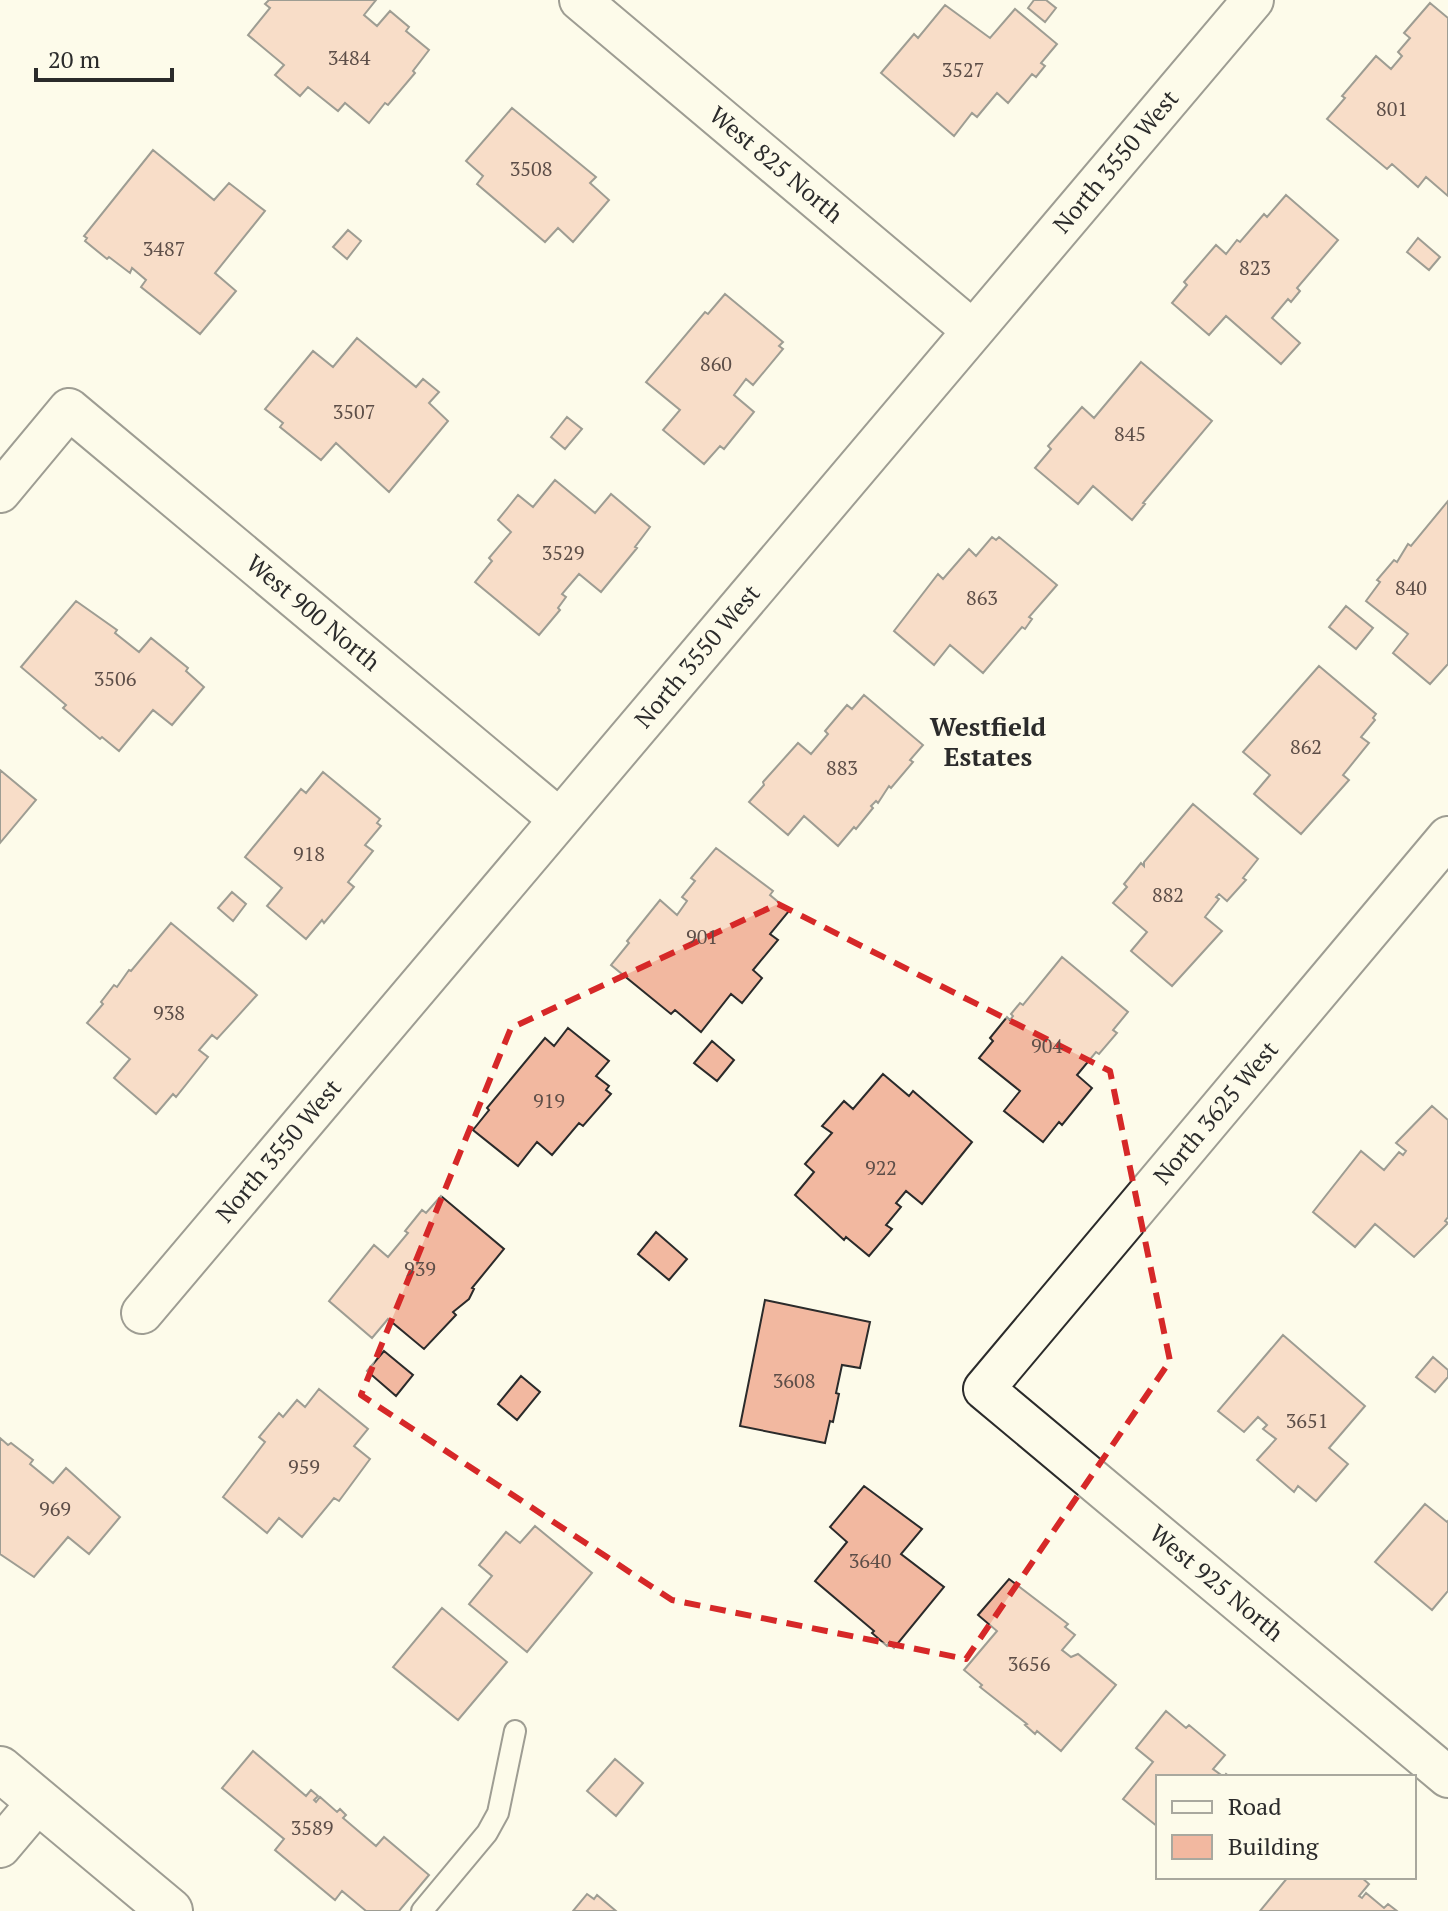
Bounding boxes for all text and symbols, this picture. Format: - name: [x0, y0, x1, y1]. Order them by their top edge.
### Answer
- scale bar: [36, 32, 172, 82]
- text: 20 m: [48, 43, 100, 75]
- house number: 3484: [328, 44, 371, 71]
- house number: 3527: [942, 56, 984, 83]
- street label: North 3550 West: [1046, 83, 1185, 240]
- house number: 801: [1376, 95, 1408, 122]
- street label: West 825 North: [703, 99, 850, 230]
- house number: 3508: [510, 155, 552, 182]
- house number: 3487: [143, 235, 185, 262]
- house number: 823: [1239, 254, 1271, 281]
- house number: 860: [700, 350, 732, 377]
- house number: 3507: [333, 398, 375, 425]
- house number: 845: [1114, 420, 1146, 447]
- house number: 3529: [542, 539, 584, 566]
- street label: West 900 North: [240, 547, 387, 678]
- house number: 840: [1395, 574, 1427, 601]
- street label: North 3550 West: [627, 577, 767, 734]
- house number: 863: [966, 584, 998, 611]
- house number: 3506: [94, 665, 137, 692]
- district label: Westfield Estates: [930, 709, 1047, 773]
- house number: 862: [1290, 733, 1322, 760]
- house number: 883: [826, 754, 858, 781]
- house number: 918: [293, 840, 325, 867]
- house number: 882: [1152, 881, 1184, 908]
- house number: 901: [686, 923, 718, 950]
- house number: 938: [153, 999, 185, 1026]
- house number: 904: [1031, 1032, 1063, 1059]
- street label: North 3625 West: [1146, 1034, 1285, 1191]
- street label: North 3550 West: [208, 1072, 348, 1229]
- house number: 919: [533, 1087, 565, 1114]
- house number: 922: [865, 1154, 897, 1181]
- house number: 939: [404, 1255, 436, 1282]
- house number: 3608: [773, 1367, 815, 1394]
- house number: 3651: [1286, 1407, 1328, 1434]
- house number: 959: [288, 1453, 320, 1480]
- house number: 969: [39, 1495, 71, 1522]
- street label: West 925 North: [1143, 1517, 1291, 1648]
- house number: 3640: [849, 1547, 891, 1574]
- house number: 3656: [1008, 1650, 1051, 1677]
- legend: [1156, 1775, 1416, 1879]
- text: Road: [1228, 1790, 1282, 1822]
- house number: 3589: [291, 1814, 333, 1841]
- text: Building: [1228, 1830, 1319, 1862]

